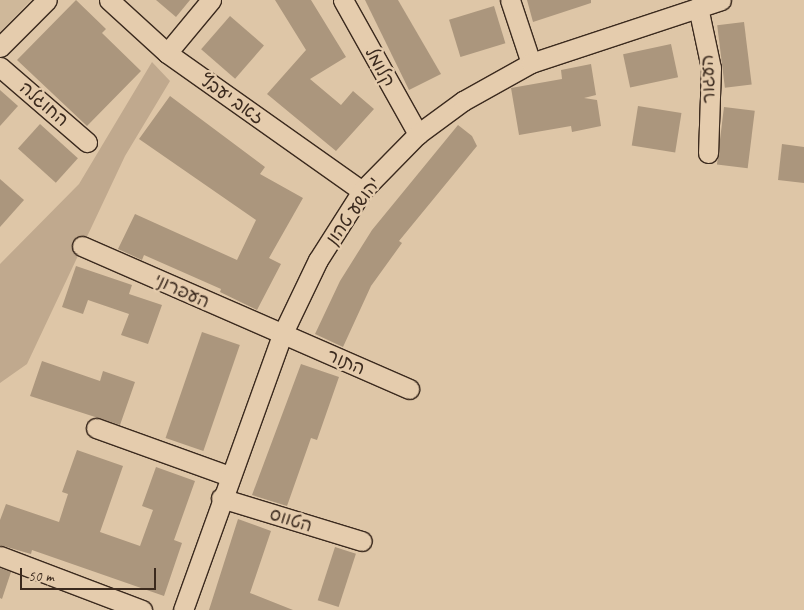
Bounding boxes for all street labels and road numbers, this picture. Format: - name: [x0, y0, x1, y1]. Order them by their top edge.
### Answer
- street label: קלומל: [360, 43, 400, 91]
- street label: העגור: [696, 54, 720, 104]
- street label: זאב יעבץ: [196, 69, 268, 129]
- street label: החוגלה: [15, 77, 73, 131]
- street label: יהושע טהון: [321, 173, 385, 249]
- street label: העפרוני: [151, 269, 213, 313]
- street label: התור: [324, 344, 368, 380]
- street label: הטווס: [267, 503, 315, 537]

